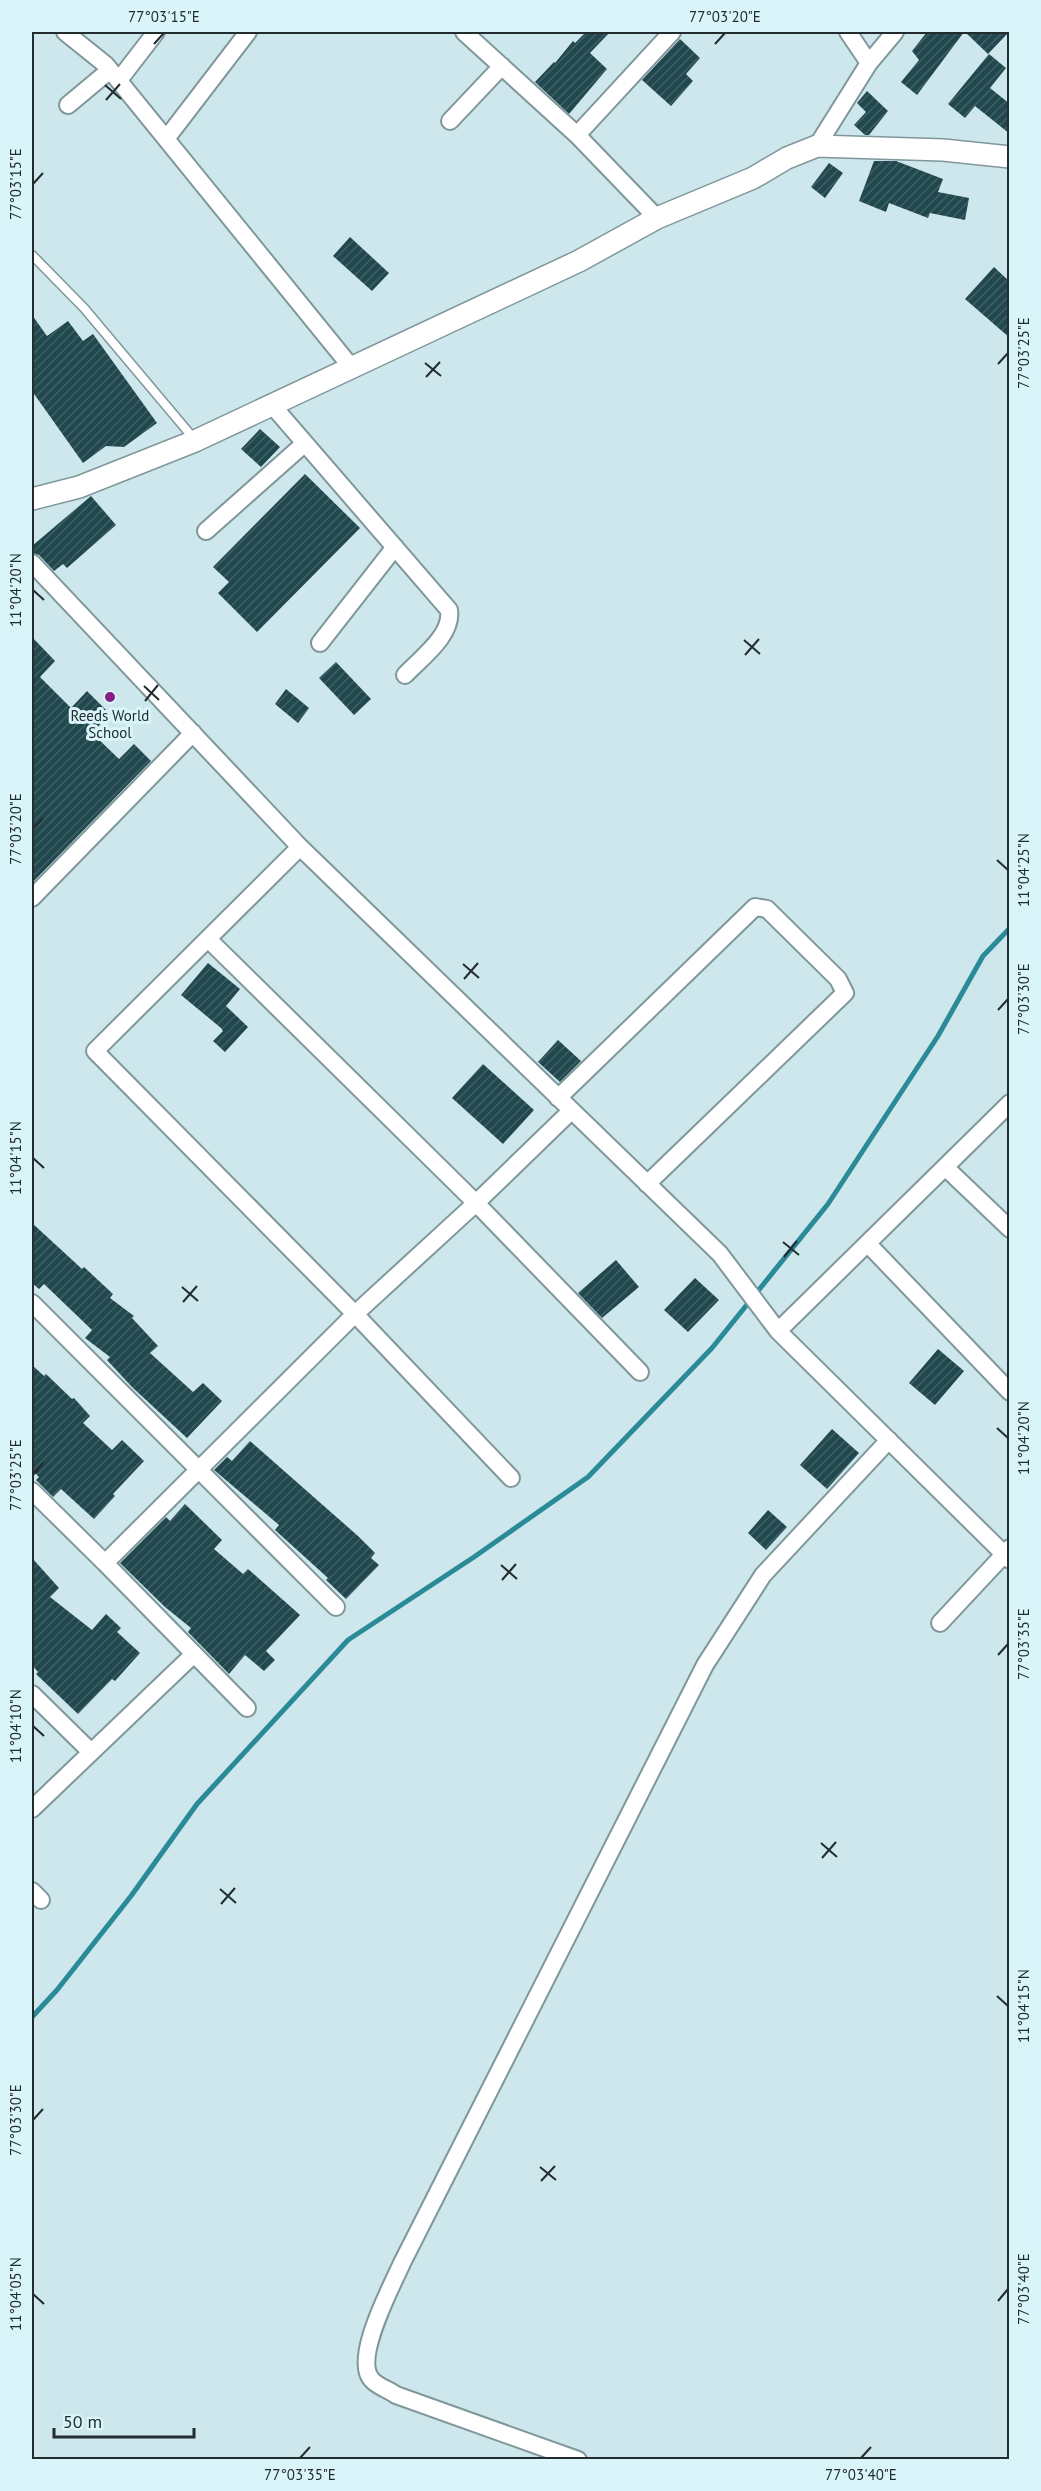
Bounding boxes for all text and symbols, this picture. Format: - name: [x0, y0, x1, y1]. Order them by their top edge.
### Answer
- text: 77°03'15"E: [128, 7, 200, 26]
- text: 77°03'20"E: [689, 7, 761, 26]
- text: 77°03'15"E: [6, 148, 25, 220]
- text: 77°03'25"E: [1014, 317, 1033, 389]
- text: 11°04'20"N: [6, 553, 25, 627]
- marker: Reeds World School: [103, 690, 117, 704]
- place label: Reeds World School: [71, 706, 149, 742]
- text: 77°03'20"E: [6, 793, 25, 865]
- text: 11°04'25"N: [1014, 833, 1033, 907]
- text: 77°03'30"E: [1014, 963, 1033, 1035]
- text: 11°04'15"N: [6, 1121, 25, 1195]
- text: 11°04'20"N: [1014, 1401, 1033, 1475]
- text: 77°03'25"E: [6, 1439, 25, 1511]
- text: 77°03'35"E: [1014, 1608, 1033, 1680]
- text: 11°04'10"N: [6, 1689, 25, 1763]
- text: 11°04'15"N: [1014, 1969, 1033, 2043]
- text: 77°03'30"E: [6, 2084, 25, 2156]
- text: 77°03'40"E: [1014, 2253, 1033, 2325]
- text: 11°04'05"N: [6, 2257, 25, 2331]
- scale bar: [54, 2401, 194, 2439]
- text: 50 m: [63, 2410, 102, 2433]
- text: 77°03'35"E: [264, 2465, 336, 2484]
- text: 77°03'40"E: [825, 2465, 897, 2484]

